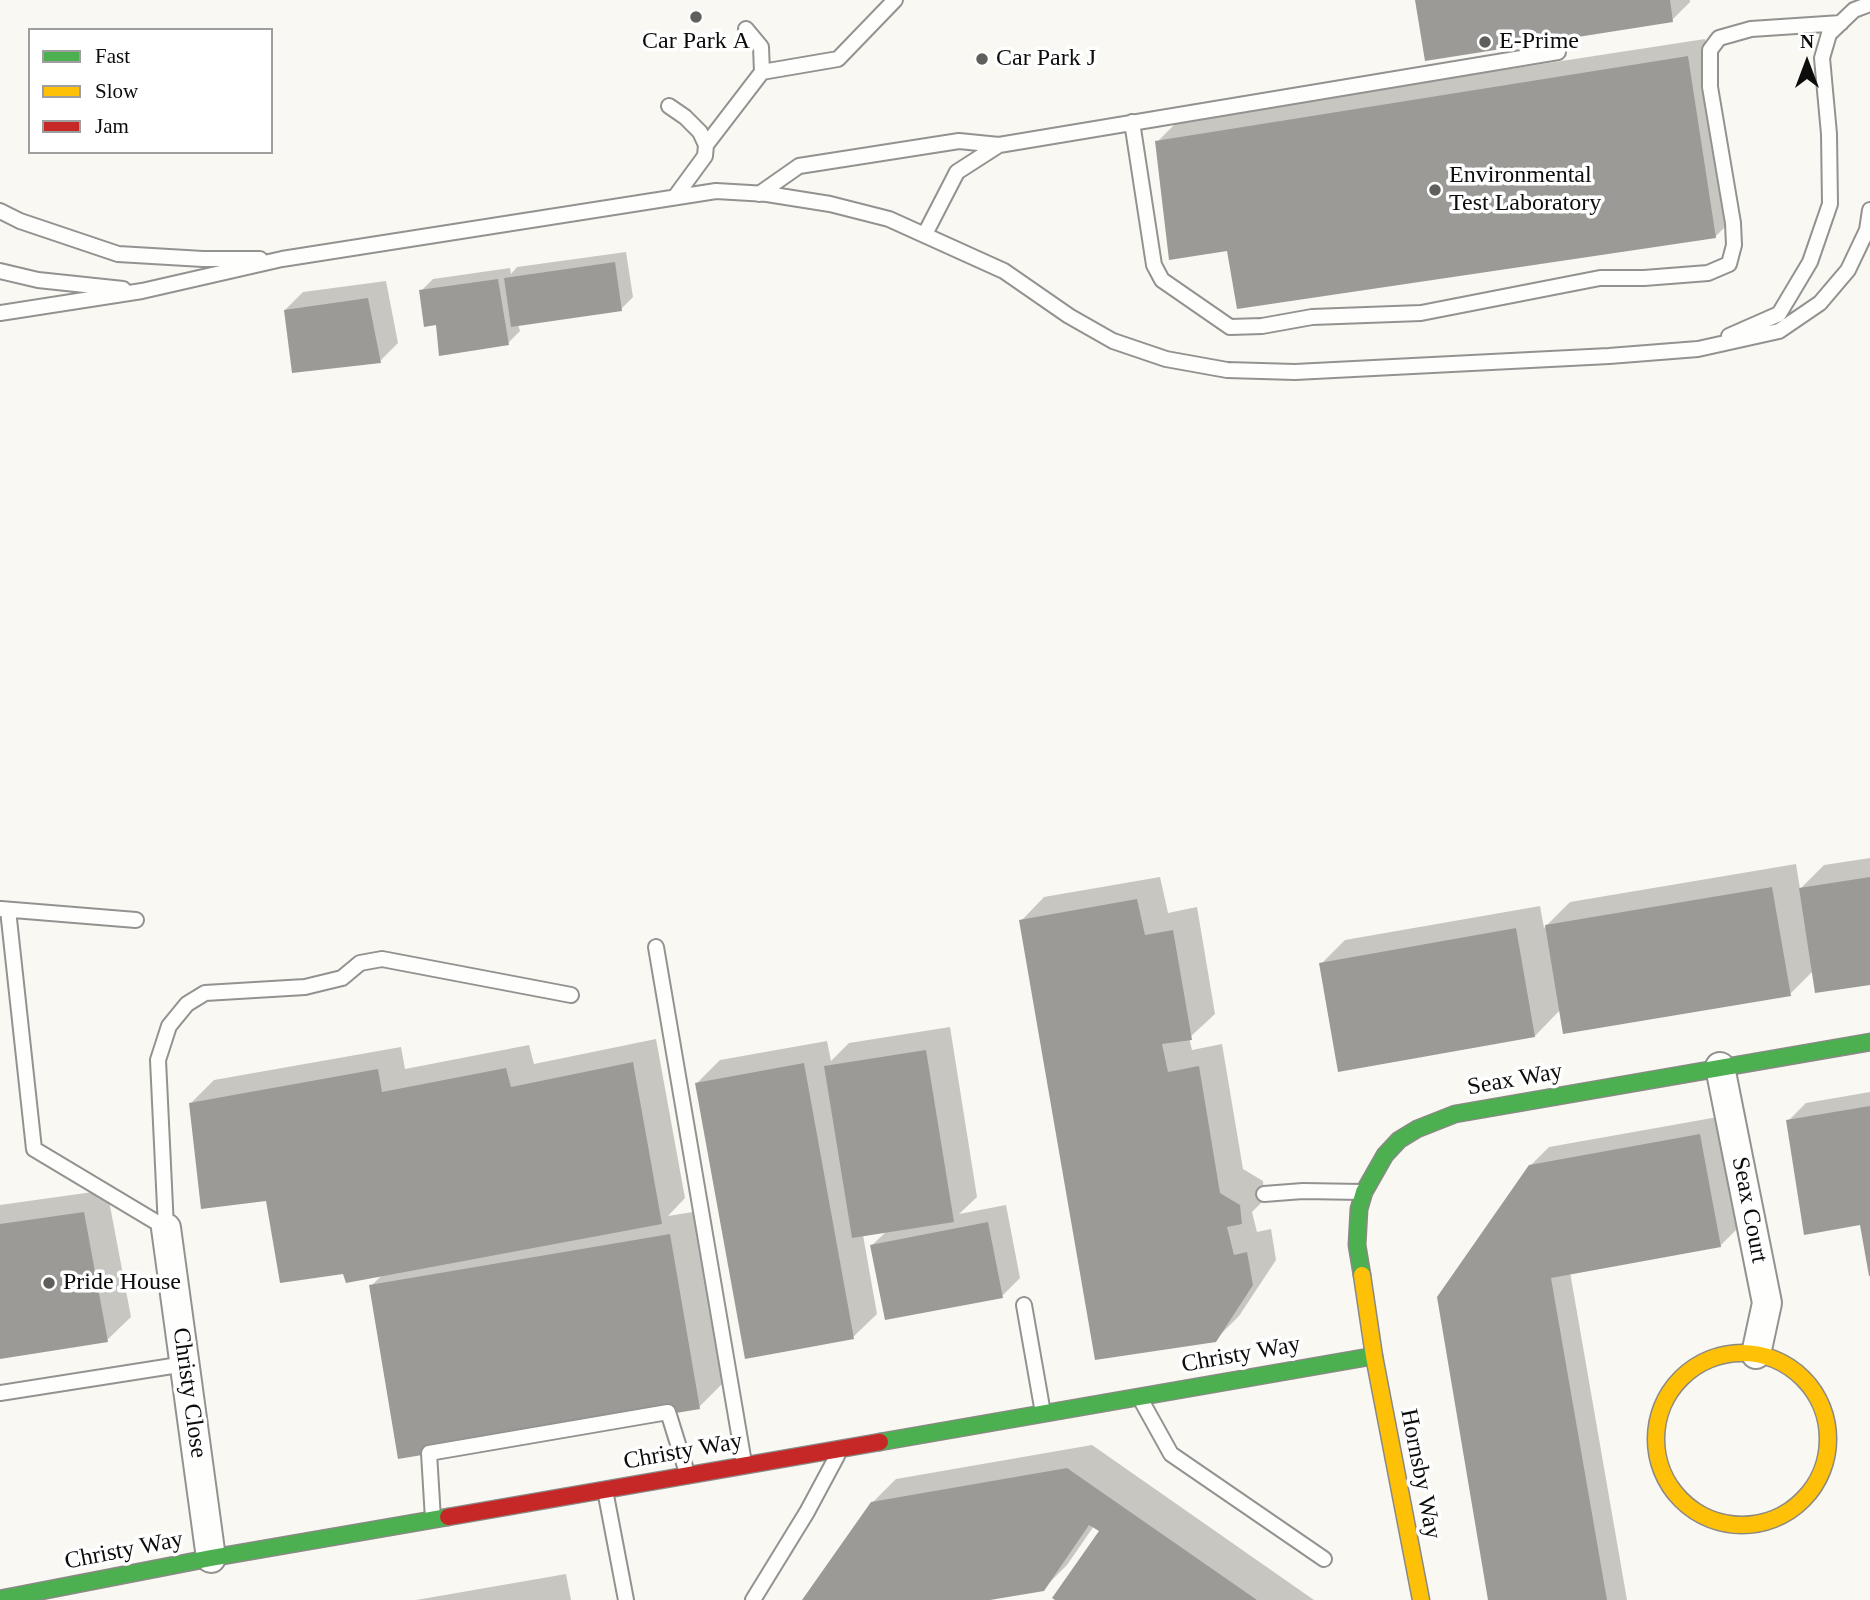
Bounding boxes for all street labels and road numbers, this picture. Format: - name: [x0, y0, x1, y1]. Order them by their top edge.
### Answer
- street label: Seax Way: [1465, 1057, 1565, 1103]
- street label: Seax Court: [1725, 1155, 1773, 1265]
- street label: Christy Close: [166, 1326, 212, 1460]
- street label: Christy Way: [1179, 1330, 1303, 1380]
- street label: Hornsby Way: [1393, 1406, 1447, 1542]
- street label: Christy Way: [621, 1427, 745, 1477]
- street label: Christy Way: [62, 1525, 186, 1577]

